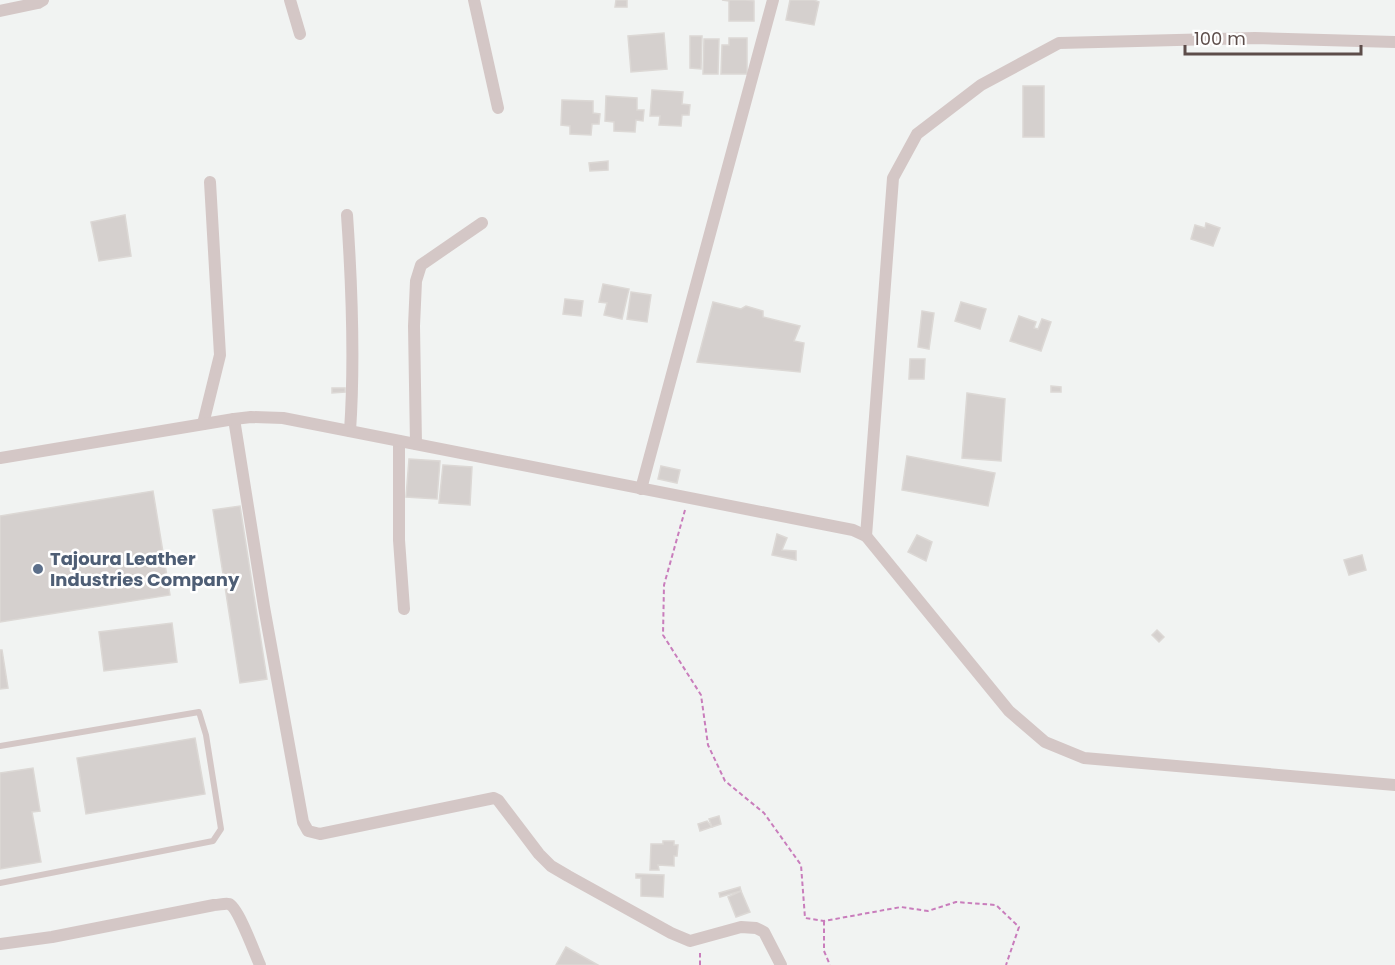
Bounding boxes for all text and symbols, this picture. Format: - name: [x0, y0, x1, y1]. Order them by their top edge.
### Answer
- scale bar: [1185, 18, 1360, 56]
- text: 100 m: [1194, 26, 1246, 51]
- place label: Tajoura Leather Industries Company: [50, 546, 240, 592]
- marker: Tajoura Leather Industries Company: [31, 562, 45, 576]

